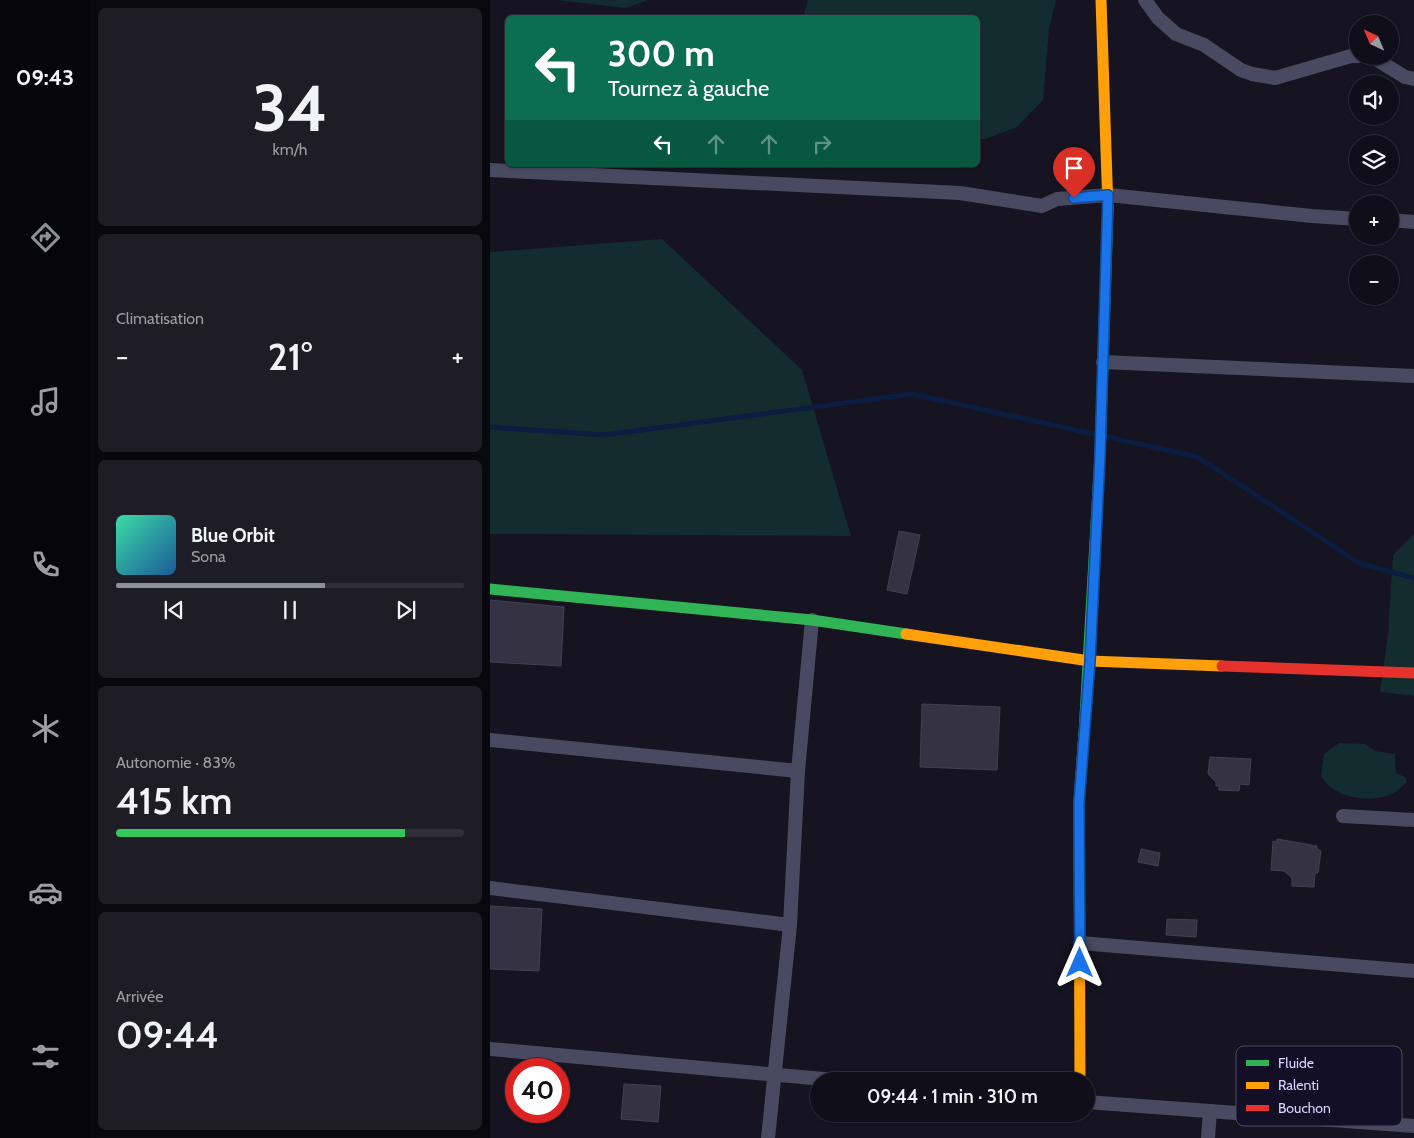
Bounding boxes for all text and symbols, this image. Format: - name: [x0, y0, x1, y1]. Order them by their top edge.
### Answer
- north arrow: [1349, 15, 1399, 65]
- map controls: [1349, 15, 1399, 305]
- text: 300 m: [608, 32, 715, 75]
- icon: left: [525, 35, 590, 100]
- text: 09:43: [16, 64, 74, 91]
- text: 34: [252, 68, 328, 147]
- text: Tournez à gauche: [608, 75, 769, 102]
- button: sound: [1349, 75, 1399, 125]
- icon: left: [649, 130, 677, 158]
- icon: ahead: [702, 130, 730, 158]
- icon: ahead: [755, 130, 783, 158]
- icon: right: [808, 130, 836, 158]
- button: layers: [1349, 135, 1399, 185]
- text: km/h: [272, 140, 308, 159]
- pin: [1053, 147, 1095, 198]
- icon: arrive: [1060, 154, 1088, 182]
- button: +: [1349, 195, 1399, 245]
- icon: directions: [28, 220, 63, 255]
- button: −: [1349, 255, 1399, 305]
- text: Climatisation: [116, 309, 204, 328]
- text: 21°: [268, 333, 312, 380]
- text: −: [116, 339, 128, 373]
- text: +: [452, 339, 464, 373]
- icon: music: [28, 384, 63, 419]
- text: Blue Orbit: [191, 524, 275, 547]
- icon: phone: [28, 547, 63, 582]
- text: Sona: [191, 547, 226, 566]
- icon: previous: [160, 596, 188, 624]
- icon: pause: [276, 596, 304, 624]
- icon: next: [392, 596, 420, 624]
- icon: climate: [28, 711, 63, 746]
- text: Autonomie · 83%: [116, 753, 235, 772]
- text: 415 km: [116, 777, 232, 824]
- icon: car: [28, 875, 63, 910]
- position arrow: [1053, 936, 1105, 988]
- text: Arrivée: [116, 987, 163, 1006]
- text: 09:44: [116, 1011, 218, 1058]
- icon: filters: [28, 1039, 63, 1074]
- legend: [1236, 1046, 1402, 1126]
- text: Fluide: [1278, 1054, 1314, 1072]
- speed limit sign: 40: [505, 1058, 570, 1123]
- text: Ralenti: [1278, 1076, 1319, 1094]
- text: 09:44 · 1 min · 310 m: [867, 1085, 1038, 1108]
- text: Bouchon: [1278, 1099, 1331, 1117]

